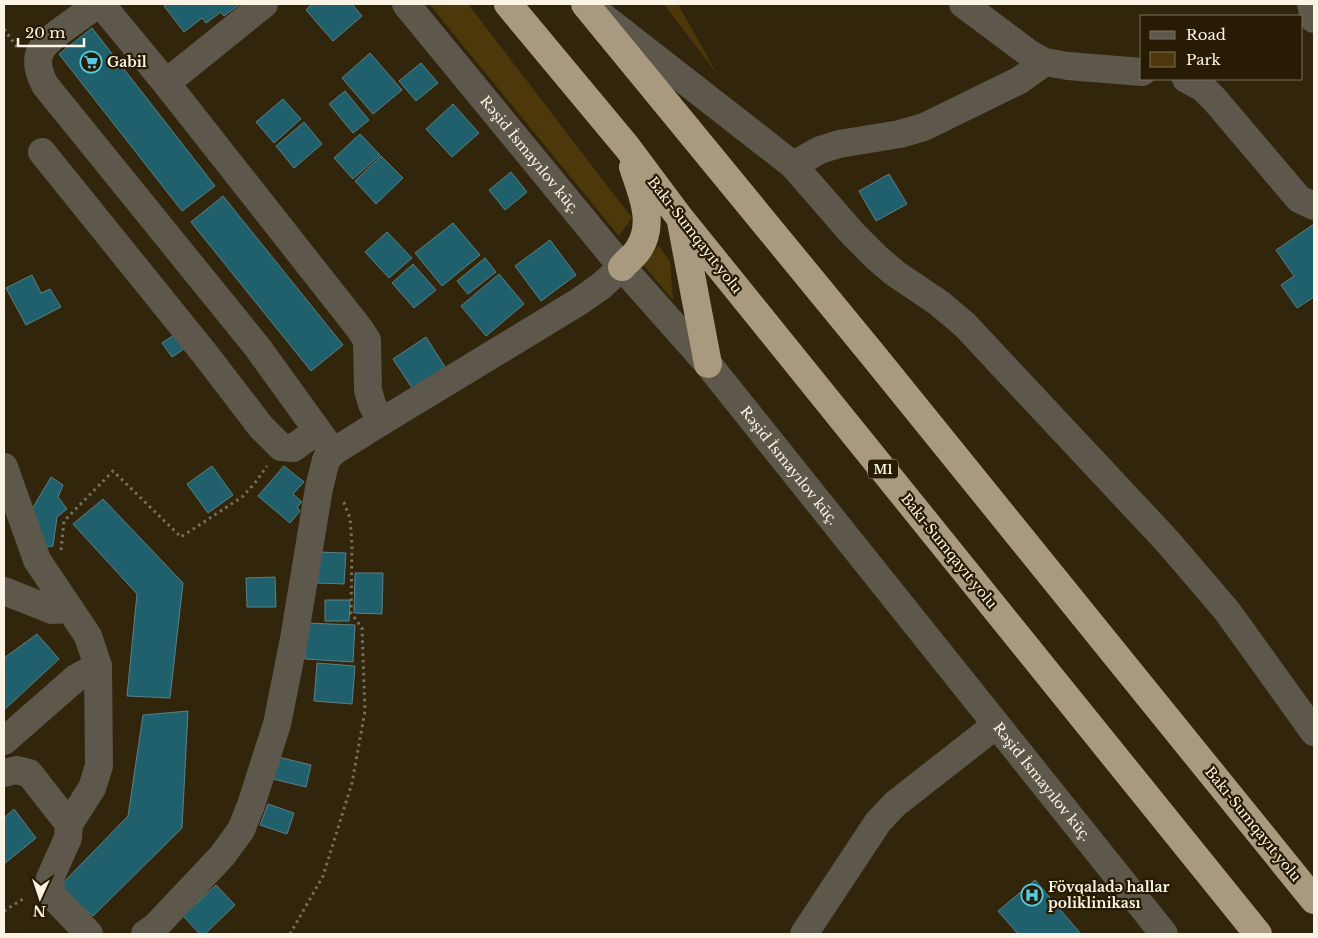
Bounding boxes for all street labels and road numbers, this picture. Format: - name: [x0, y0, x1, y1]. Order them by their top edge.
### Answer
- street label: Rəşid İsmayılov küç.: [476, 92, 583, 217]
- street label: Bakı-Sumqayıt yolu: [644, 173, 746, 297]
- street label: Rəşid İsmayılov küç.: [736, 403, 842, 529]
- road number: M1: [868, 459, 898, 478]
- street label: Bakı-Sumqayıt yolu: [897, 490, 1001, 613]
- street label: Rəşid İsmayılov küç.: [989, 719, 1095, 845]
- street label: Bakı-Sumqayıt yolu: [1201, 763, 1305, 886]

